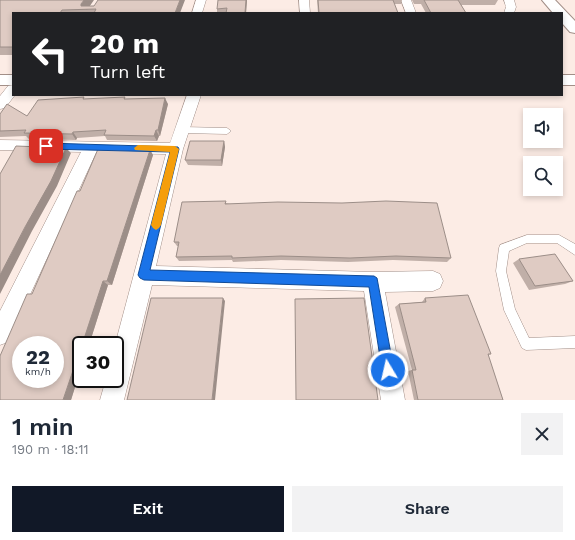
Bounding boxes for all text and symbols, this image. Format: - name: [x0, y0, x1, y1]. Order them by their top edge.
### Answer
- text: 20 m: [90, 27, 159, 60]
- icon: left: [24, 28, 76, 80]
- text: Turn left: [90, 61, 165, 82]
- map controls: [523, 108, 563, 196]
- button: sound: [523, 108, 563, 148]
- pin: [29, 129, 63, 163]
- icon: arrive: [35, 135, 57, 157]
- button: search: [523, 156, 563, 196]
- speed limit sign: 30: [72, 336, 124, 388]
- text: 22: [26, 345, 50, 369]
- position arrow: [367, 349, 409, 391]
- text: km/h: [25, 366, 51, 377]
- text: 1 min: [12, 413, 74, 441]
- button: close: [521, 413, 563, 455]
- text: 190 m · 18:11: [12, 442, 89, 457]
- button: Exit: [12, 486, 284, 532]
- button: Share: [292, 486, 563, 532]

